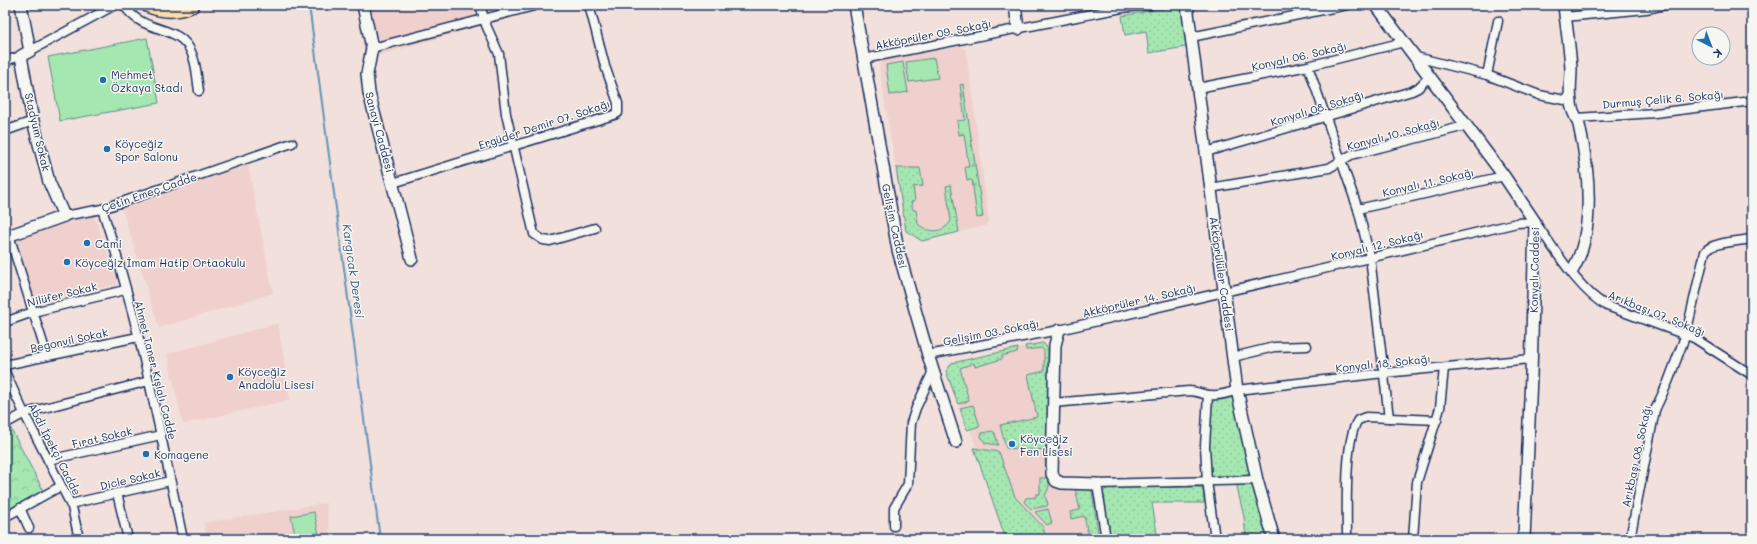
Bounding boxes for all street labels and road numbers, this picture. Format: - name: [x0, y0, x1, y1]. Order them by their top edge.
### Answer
- street label: Akköprüler 09. Sokağı: [874, 15, 992, 53]
- street label: Konyalı 06. Sokağı: [1250, 38, 1348, 74]
- street label: Durmuş Çelik 6. Sokağı: [1602, 86, 1724, 112]
- street label: Konyalı 08. Sokağı: [1268, 87, 1366, 129]
- street label: Sanayi Caddesi: [362, 90, 398, 174]
- street label: Stadyum Sokak: [22, 91, 54, 173]
- street label: Ergüder Demir 07. Sokağı: [476, 96, 612, 152]
- street label: Konyalı 10. Sokağı: [1345, 114, 1441, 154]
- street label: Konyalı 11. Sokağı: [1381, 164, 1475, 200]
- street label: Çetin Emeç Cadde: [99, 169, 199, 215]
- street label: Gelişim Caddesi: [879, 182, 911, 270]
- street label: Akköprülüler Caddesi: [1207, 216, 1237, 332]
- street label: Konyalı 12. Sokağı: [1329, 226, 1425, 264]
- street label: Konyalı Caddesi: [1526, 227, 1542, 313]
- street label: Nilüfer Sokak: [25, 278, 99, 310]
- street label: Akköprüler 14. Sokağı: [1081, 280, 1197, 320]
- street label: Arıkbaşı 07. Sokağı: [1606, 287, 1708, 339]
- street label: Ahmet Taner Kışlalı Cadde: [131, 299, 181, 441]
- street label: Gelişim 03. Sokağı: [942, 315, 1040, 349]
- street label: Begonvil Sokak: [29, 324, 110, 356]
- street label: Konyalı 18. Sokağı: [1335, 351, 1431, 375]
- street label: Abdi İpekçi Cadde: [25, 400, 85, 498]
- street label: Arıkbaşı 08. Sokağı: [1618, 404, 1654, 508]
- street label: Fırat Sokak: [70, 423, 134, 451]
- street label: Dicle Sokak: [98, 465, 162, 493]

